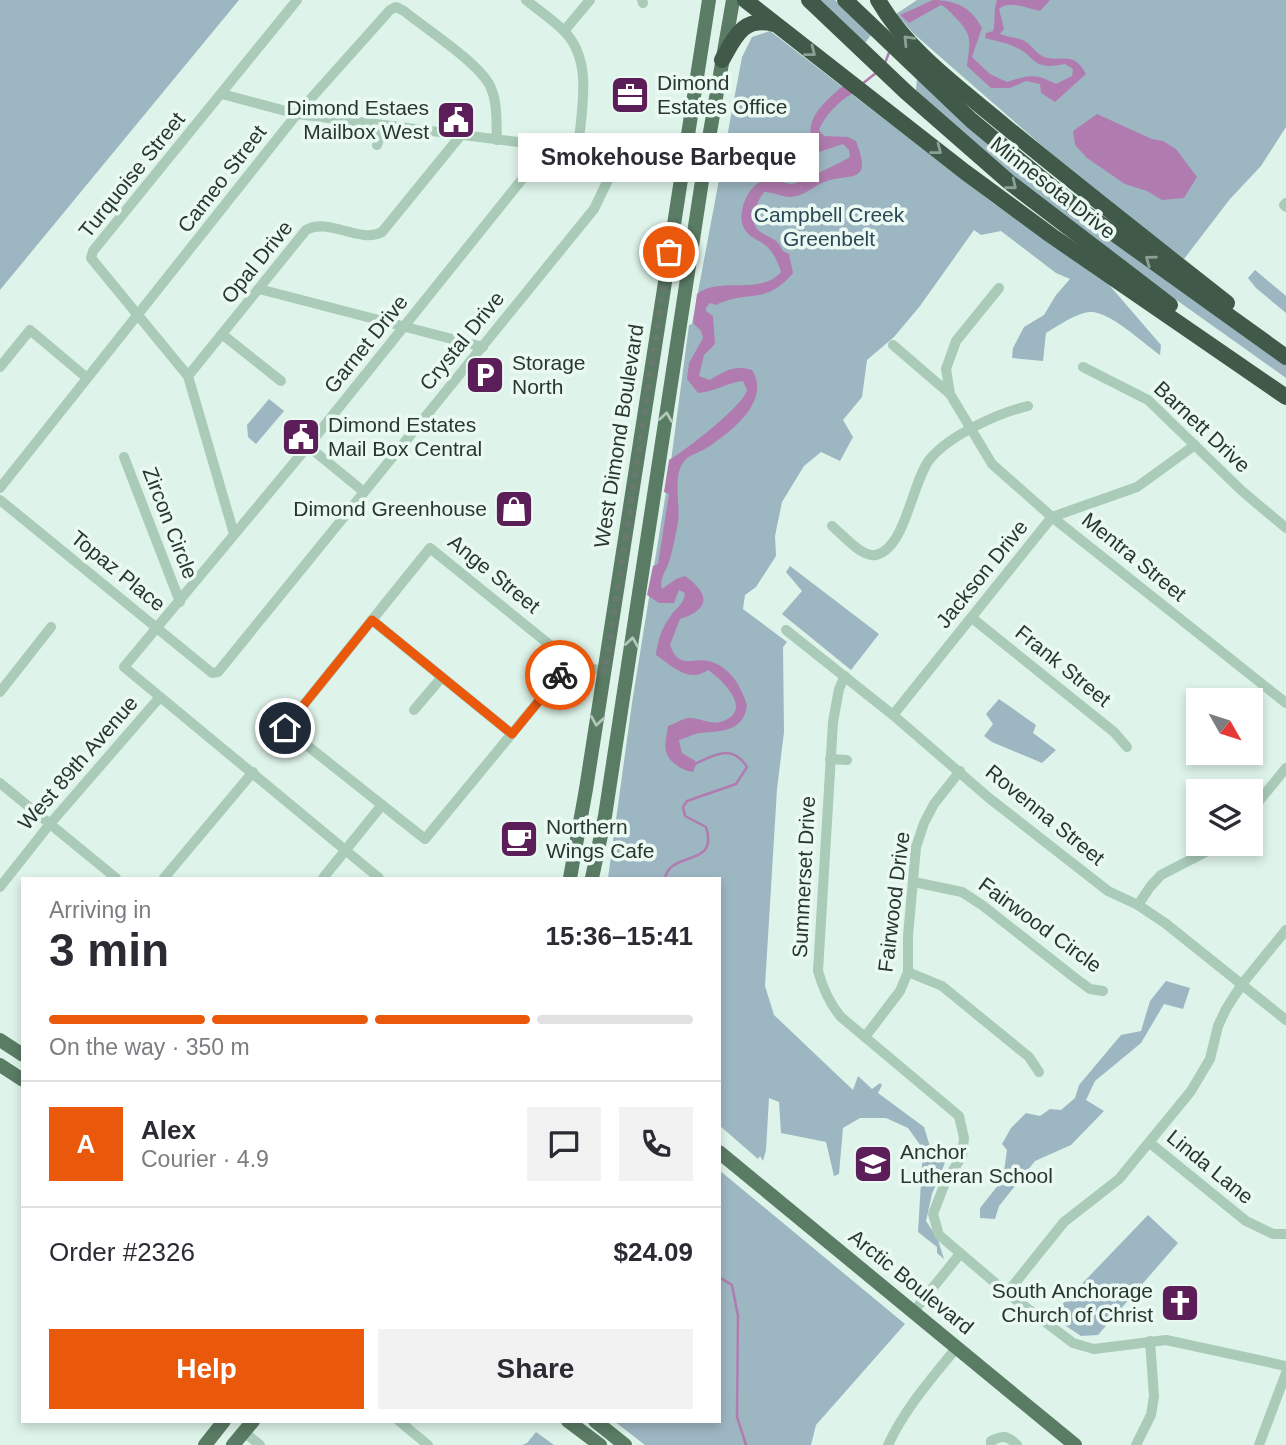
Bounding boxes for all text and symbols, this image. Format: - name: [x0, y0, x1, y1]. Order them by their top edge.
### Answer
- one-way arrow: [904, 35, 917, 48]
- one-way arrow: [803, 43, 816, 56]
- place label: Dimond Estates Office: [657, 71, 787, 118]
- office icon: Dimond Estates Office: [609, 74, 651, 116]
- place label: Dimond Estaes Mailbox West: [287, 96, 429, 143]
- public building icon: Dimond Estaes Mailbox West: [435, 99, 477, 141]
- street label: Turquoise Street: [74, 107, 189, 242]
- street label: Cameo Street: [173, 120, 271, 237]
- street label: Minnesota Drive: [986, 132, 1120, 243]
- callout: Smokehouse Barbeque: [518, 133, 820, 182]
- one-way arrow: [929, 142, 942, 155]
- text: Smokehouse Barbeque: [541, 144, 796, 170]
- one-way arrow: [1004, 177, 1017, 189]
- park label: Campbell Creek Greenbelt: [754, 203, 905, 250]
- street label: Opal Drive: [216, 216, 297, 307]
- pin: [639, 222, 699, 282]
- icon: bag: [650, 233, 688, 271]
- one-way arrow: [1146, 256, 1158, 269]
- street label: Crystal Drive: [415, 287, 508, 395]
- street label: Garnet Drive: [319, 290, 412, 397]
- street label: West Dimond Boulevard: [589, 322, 648, 549]
- place label: Storage North: [512, 351, 586, 398]
- parking icon: Storage North: [464, 354, 506, 396]
- street label: Barnett Drive: [1150, 376, 1255, 477]
- one-way arrow: [658, 411, 673, 423]
- place label: Dimond Estates Mail Box Central: [328, 413, 482, 460]
- public building icon: Dimond Estates Mail Box Central: [280, 416, 322, 458]
- street label: Zircon Circle: [139, 464, 202, 582]
- shop icon: Dimond Greenhouse: [493, 488, 535, 530]
- place label: Dimond Greenhouse: [293, 497, 487, 520]
- street label: Mentra Street: [1078, 508, 1191, 606]
- street label: Jackson Drive: [931, 515, 1032, 632]
- street label: Topaz Place: [67, 526, 170, 616]
- street label: Ange Street: [444, 530, 545, 618]
- street label: Frank Street: [1011, 620, 1116, 711]
- one-way arrow: [624, 636, 639, 648]
- courier: [525, 640, 595, 710]
- icon: bike: [541, 656, 579, 694]
- north arrow: [1186, 688, 1264, 765]
- map controls: [1186, 688, 1263, 856]
- street label: West 89th Avenue: [13, 691, 142, 834]
- pin: [255, 698, 315, 758]
- icon: home: [266, 709, 304, 747]
- one-way arrow: [590, 715, 605, 727]
- street label: Rovenna Street: [981, 760, 1109, 870]
- button: layers: [1186, 779, 1263, 856]
- street label: Summerset Drive: [788, 795, 819, 959]
- place label: Northern Wings Cafe: [546, 815, 655, 862]
- cafe icon: Northern Wings Cafe: [498, 818, 540, 860]
- street label: Fairwood Drive: [873, 830, 914, 973]
- street label: Fairwood Circle: [975, 872, 1106, 977]
- text: Arriving in: [49, 897, 151, 923]
- text: 15:36–15:41: [546, 921, 693, 951]
- text: 3 min: [49, 924, 169, 976]
- text: On the way · 350 m: [49, 1034, 250, 1060]
- button: chat: [527, 1107, 601, 1181]
- button: phone: [619, 1107, 693, 1181]
- text: Alex: [141, 1115, 196, 1145]
- street label: Linda Lane: [1163, 1125, 1258, 1208]
- text: A: [77, 1129, 95, 1159]
- place label: Anchor Lutheran School: [900, 1140, 1053, 1187]
- school or university icon: Anchor Lutheran School: [852, 1143, 894, 1185]
- text: Courier · 4.9: [141, 1146, 269, 1172]
- street label: Arctic Boulevard: [845, 1225, 978, 1339]
- text: Order #2326: [49, 1237, 195, 1267]
- text: $24.09: [613, 1237, 693, 1267]
- place label: South Anchorage Church of Christ: [992, 1279, 1153, 1326]
- church icon: South Anchorage Church of Christ: [1159, 1282, 1201, 1324]
- button: Help: [49, 1329, 364, 1409]
- button: Share: [378, 1329, 693, 1409]

